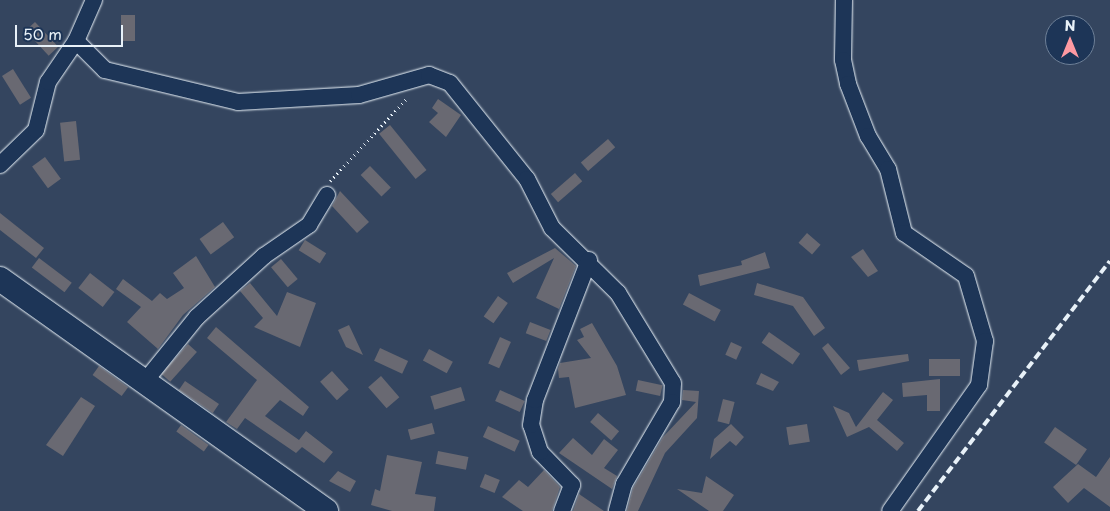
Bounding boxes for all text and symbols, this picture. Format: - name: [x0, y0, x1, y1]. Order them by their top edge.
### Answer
- scale bar: [18, 15, 125, 47]
- north arrow: [1045, 15, 1095, 65]
- text: N: [1064, 15, 1076, 36]
- text: 50 m: [23, 22, 62, 45]

